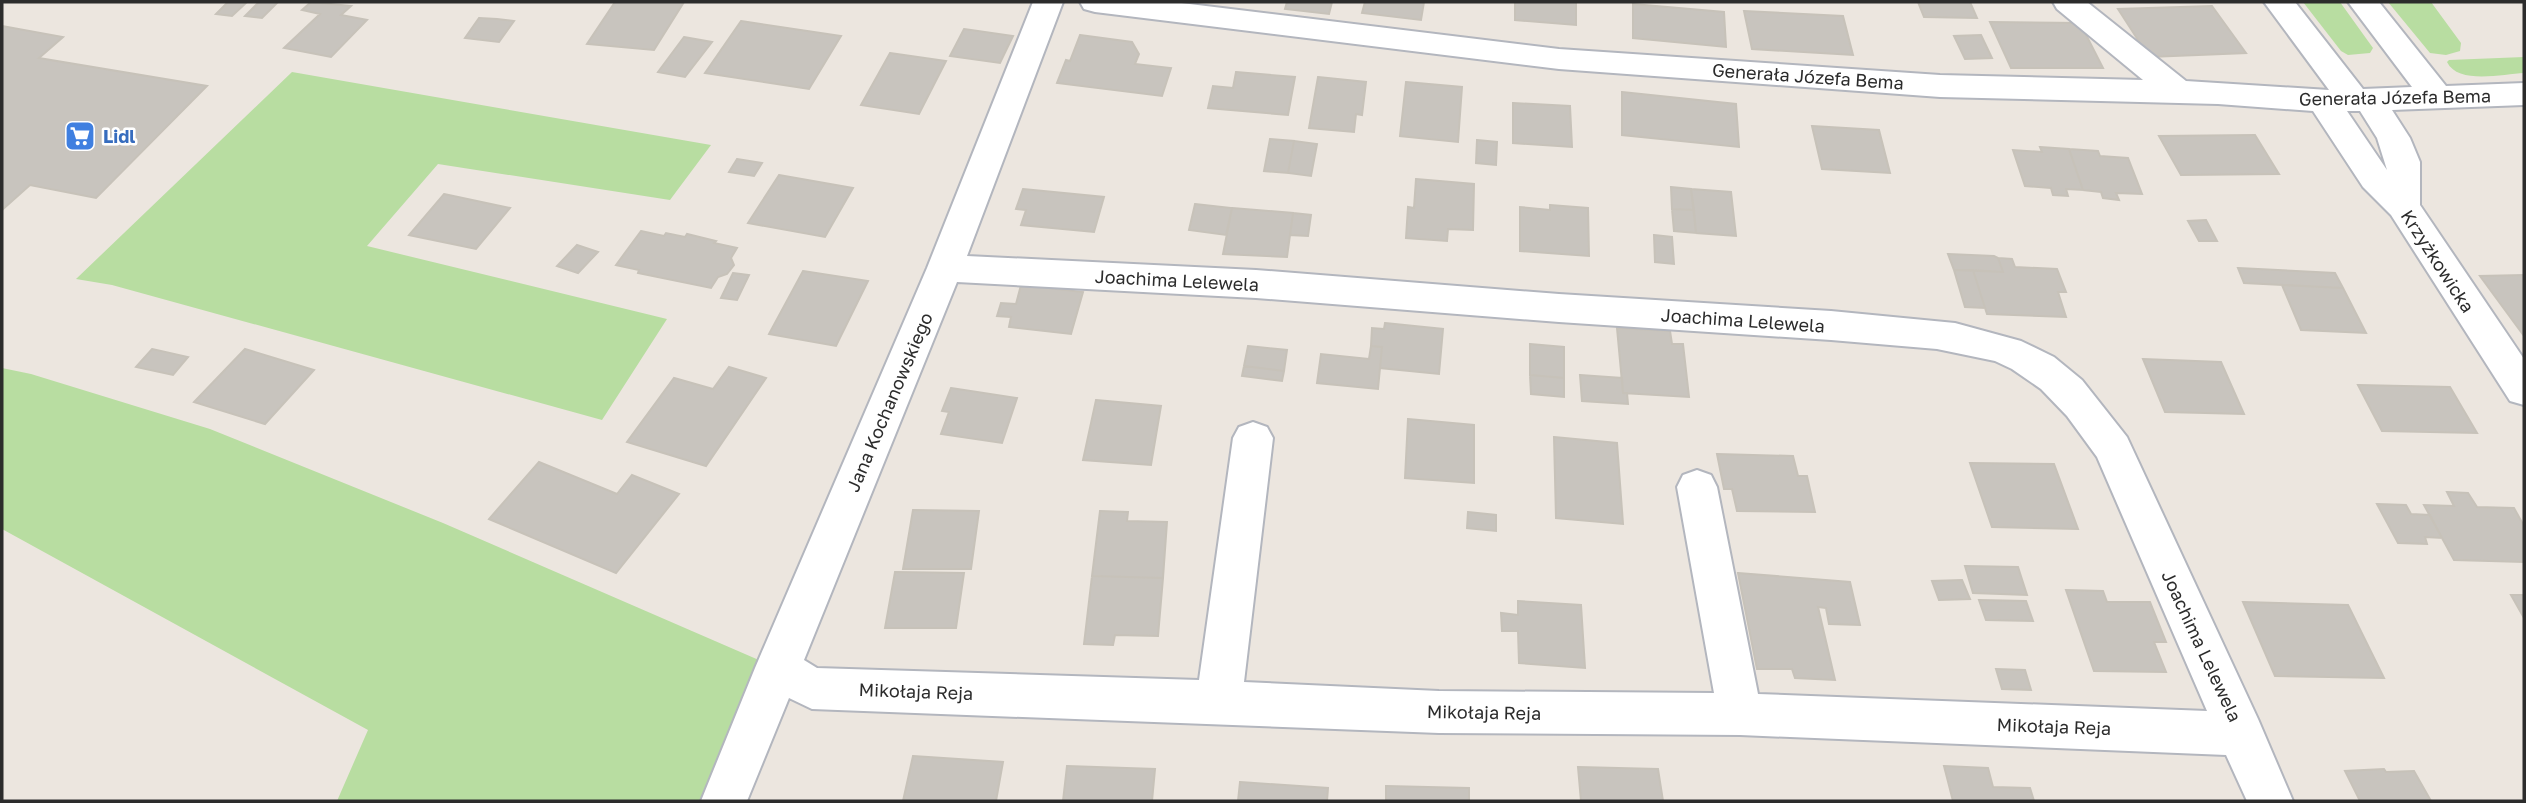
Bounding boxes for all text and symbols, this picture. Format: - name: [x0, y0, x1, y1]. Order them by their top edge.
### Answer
- street label: Generała Józefa Bema: [1711, 58, 1905, 94]
- street label: Generała Józefa Bema: [2299, 84, 2491, 110]
- supermarket icon: Lidl: [63, 119, 97, 153]
- place label: Lidl: [103, 125, 135, 147]
- street label: Krzyżkowicka: [2397, 206, 2479, 316]
- street label: Joachima Lelewela: [1094, 265, 1260, 295]
- street label: Joachima Lelewela: [1660, 303, 1826, 337]
- street label: Jana Kochanowskiego: [841, 309, 937, 495]
- street label: Joachima Lelewela: [2157, 567, 2247, 725]
- street label: Mikołaja Reja: [858, 678, 974, 704]
- street label: Mikołaja Reja: [1427, 700, 1541, 724]
- street label: Mikołaja Reja: [1996, 713, 2112, 739]

